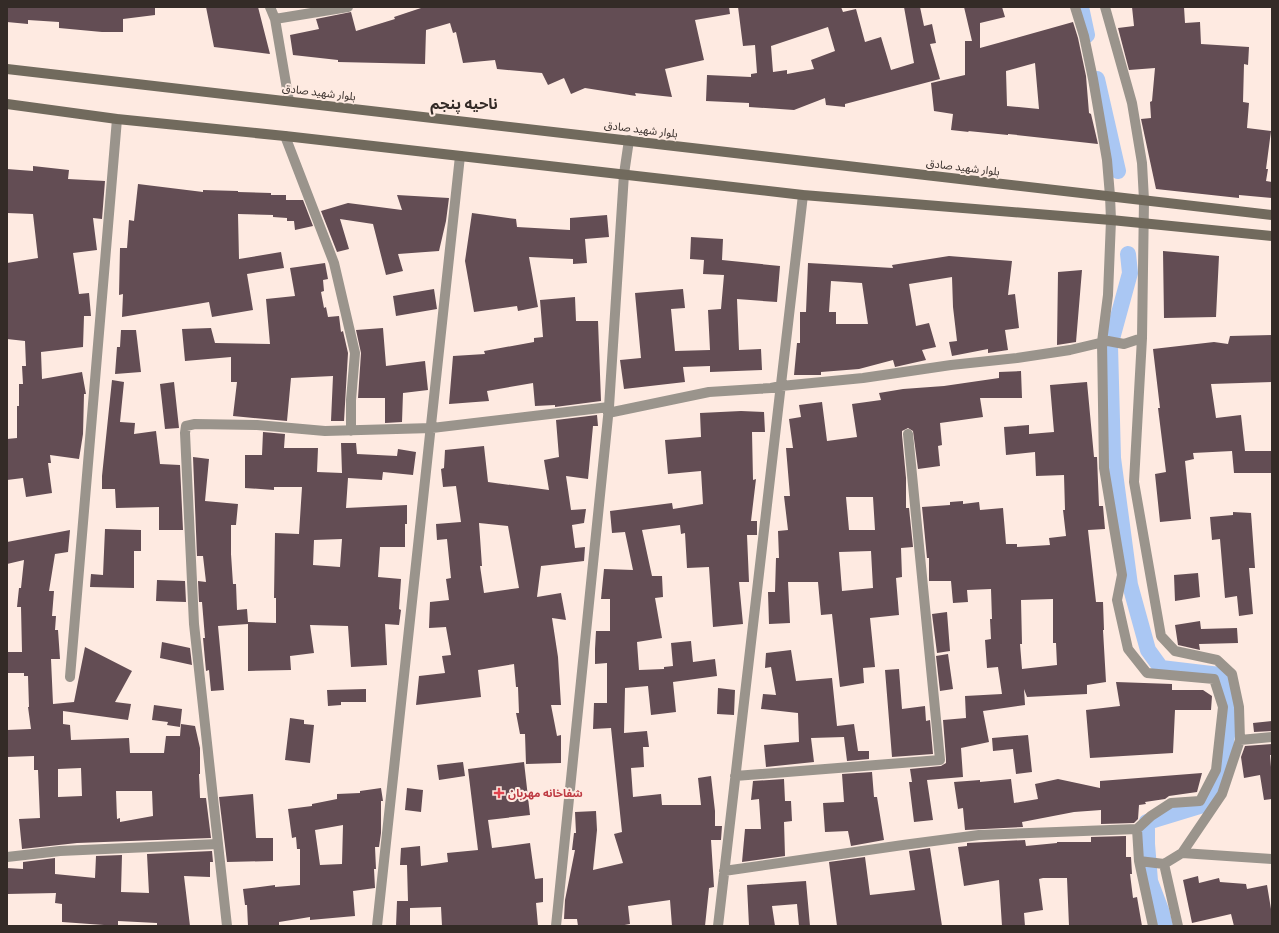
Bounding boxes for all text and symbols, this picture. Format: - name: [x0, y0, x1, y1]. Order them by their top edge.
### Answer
- street label: بلوار شهید صادق: [281, 81, 357, 104]
- district label: ناحیه پنجم: [430, 95, 498, 115]
- street label: بلوار شهید صادق: [603, 118, 679, 141]
- street label: بلوار شهید صادق: [925, 156, 1001, 179]
- place label: شفاخانه مهربان: [508, 786, 583, 800]
- marker: شفاخانه مهربان: [493, 787, 505, 799]

